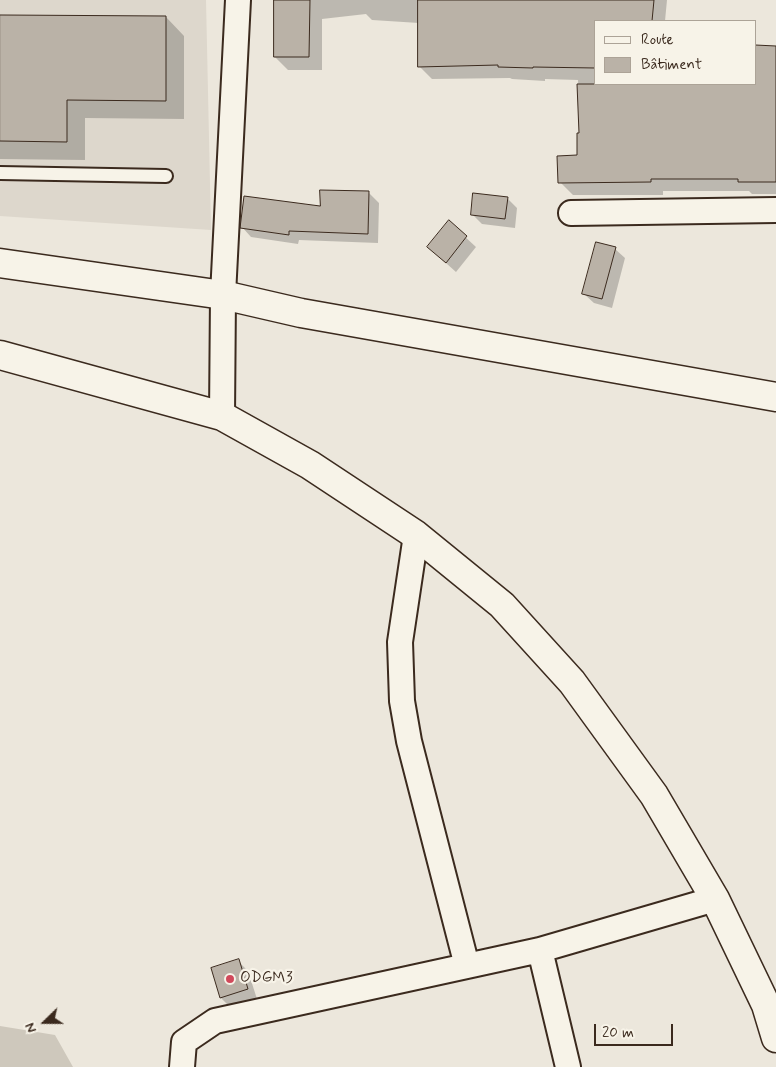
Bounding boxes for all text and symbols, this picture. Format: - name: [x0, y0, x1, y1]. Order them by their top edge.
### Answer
- legend: [594, 20, 756, 85]
- text: Route: [641, 30, 674, 50]
- text: Bâtiment: [641, 55, 702, 75]
- place label: ODGM3: [240, 969, 293, 989]
- marker: ODGM3: [224, 973, 236, 985]
- north arrow: [20, 997, 70, 1047]
- scale bar: [596, 1014, 675, 1046]
- text: N: [21, 1020, 41, 1035]
- text: 20 m: [602, 1023, 634, 1043]

